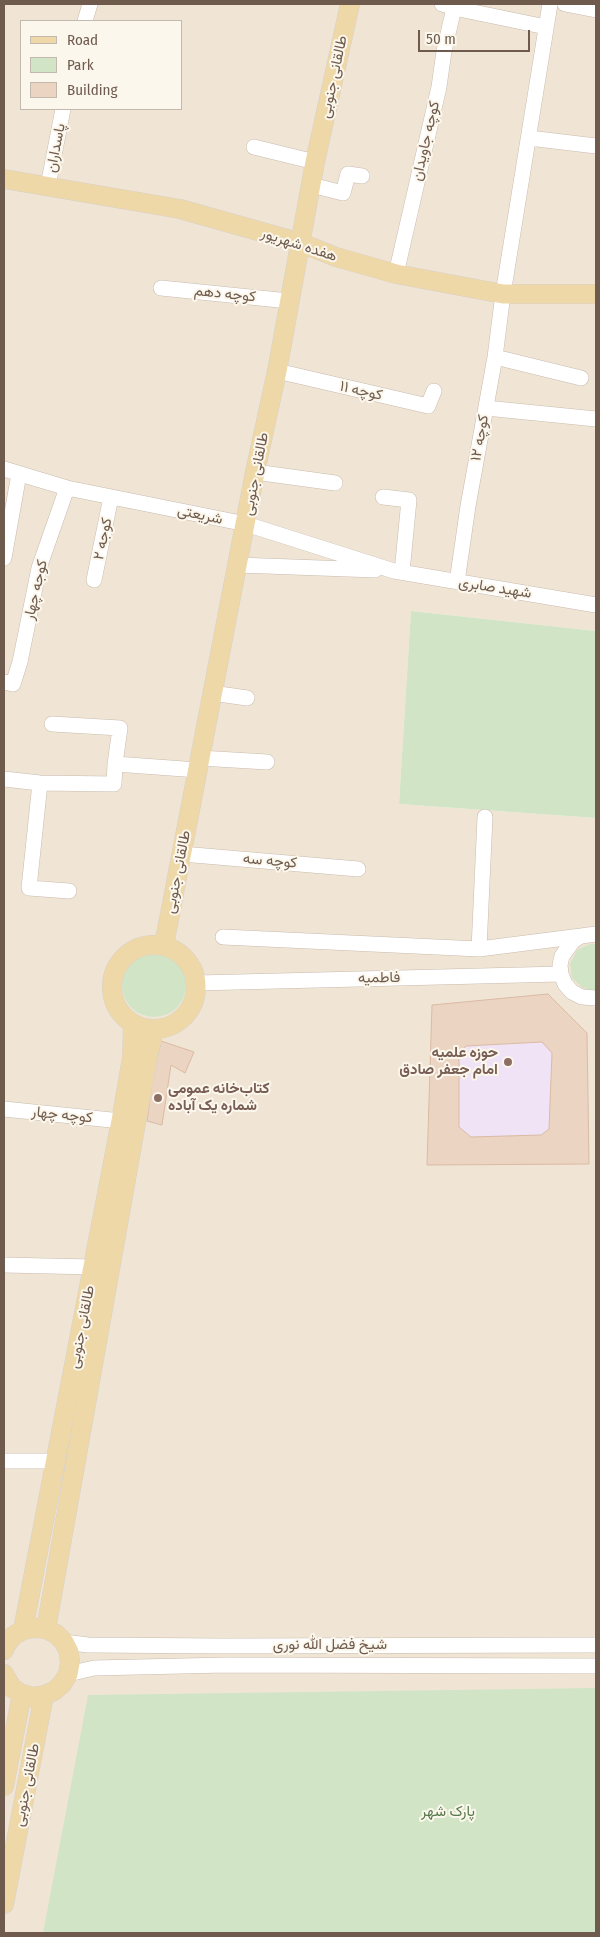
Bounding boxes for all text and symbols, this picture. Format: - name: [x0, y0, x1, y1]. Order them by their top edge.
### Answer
- legend: [20, 20, 182, 110]
- scale bar: [420, 20, 532, 52]
- text: 50 m: [426, 30, 456, 48]
- text: Road: [67, 31, 98, 49]
- street label: طالقانی جنوبی: [316, 34, 352, 120]
- text: Park: [67, 56, 94, 74]
- text: Building: [67, 81, 118, 99]
- street label: کوچه جاویدان: [408, 99, 444, 183]
- street label: پاسداران: [42, 122, 70, 174]
- street label: هفده شهریور: [259, 224, 339, 266]
- street label: کوچه دهم: [193, 282, 257, 306]
- street label: کوچه ۱۱: [338, 377, 384, 405]
- street label: کوچه ۱۲: [467, 413, 493, 463]
- street label: طالقانی جنوبی: [239, 431, 273, 517]
- street label: شریعتی: [176, 501, 224, 529]
- street label: کوجه ۲: [90, 516, 116, 562]
- street label: کوجه چهار: [20, 558, 52, 622]
- street label: شهید صابری: [457, 573, 533, 603]
- street label: طالقانی جنوبی: [161, 829, 195, 915]
- street label: کوچه سه: [242, 850, 298, 872]
- street label: فاطمیه: [358, 969, 400, 987]
- place label: حوزه علمیه امام جعفر صادق: [399, 1044, 498, 1079]
- marker: حوزه علمیه امام جعفر صادق: [502, 1056, 514, 1068]
- place label: کتاب‌خانه عمومی شماره یک آباده: [168, 1080, 270, 1115]
- marker: کتاب‌خانه عمومی شماره یک آباده: [152, 1092, 164, 1104]
- street label: کوچه چهار: [31, 1103, 93, 1127]
- street label: طالقانی جنوبی: [65, 1284, 99, 1370]
- street label: شیخ فضل الله نوری: [273, 1636, 387, 1654]
- street label: طالقانی جنوبی: [10, 1742, 44, 1828]
- park label: پارک شهر: [421, 1803, 475, 1821]

